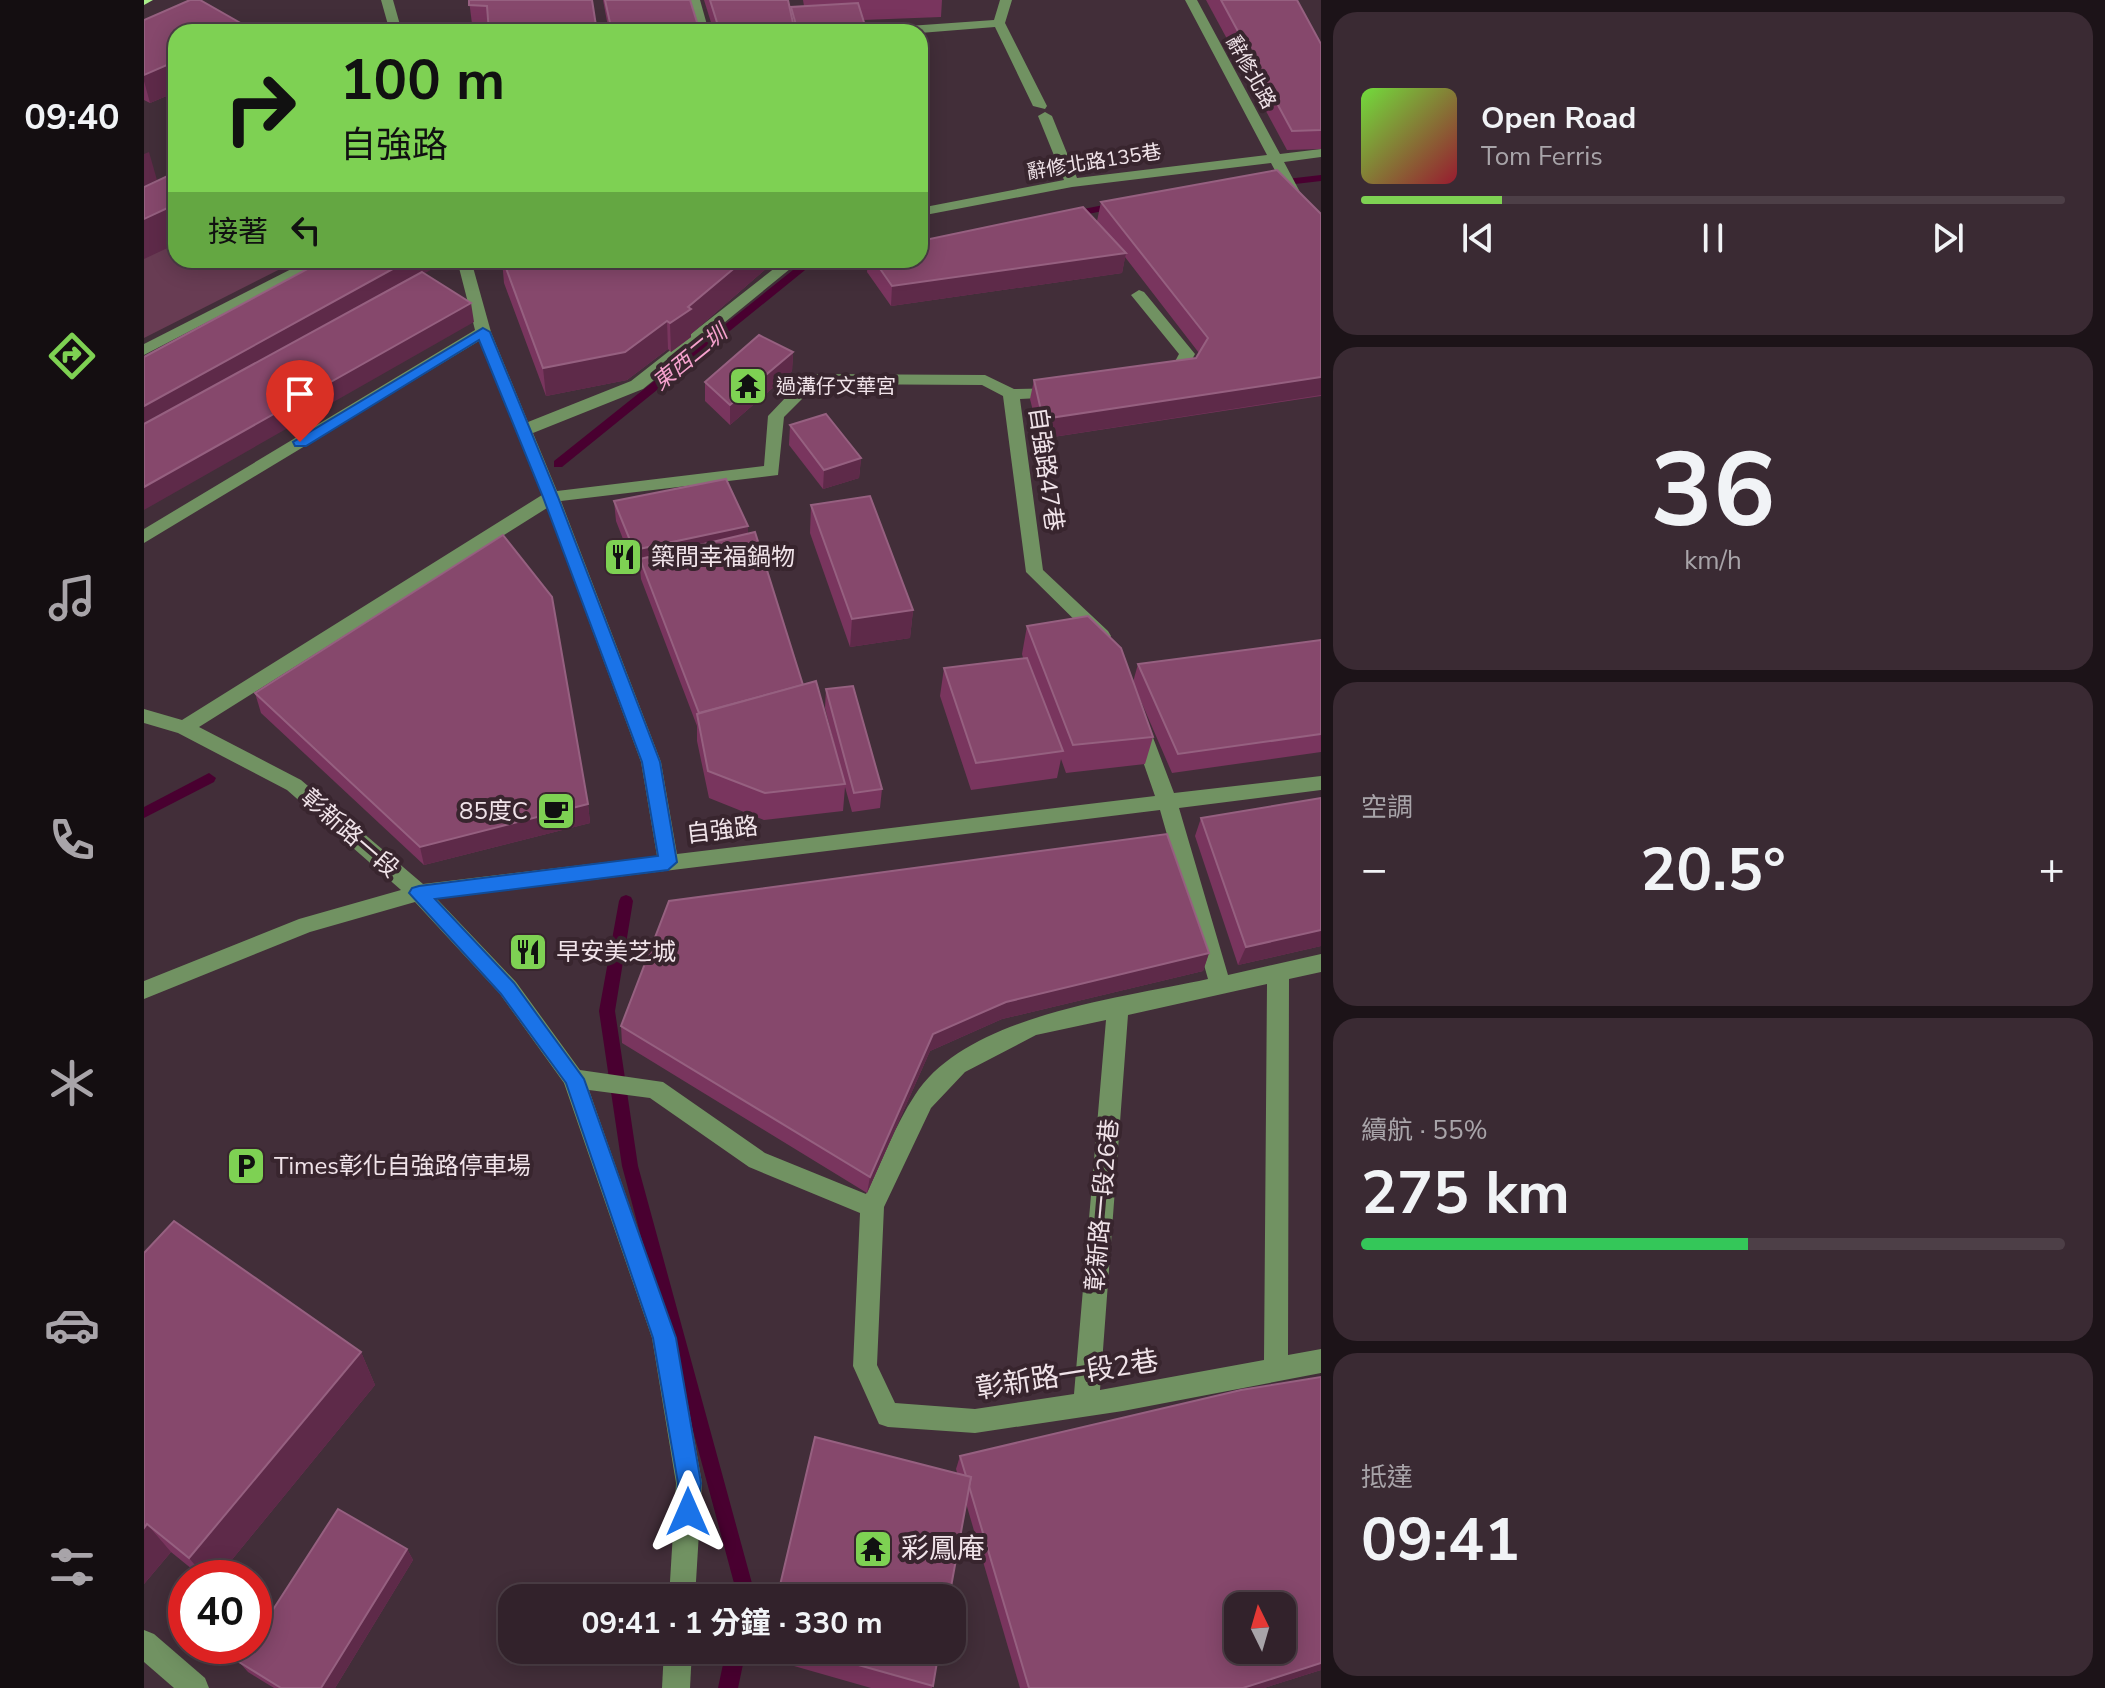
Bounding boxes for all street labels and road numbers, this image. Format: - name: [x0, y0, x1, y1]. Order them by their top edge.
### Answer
- street label: 辭修北路: [1220, 30, 1282, 114]
- street label: 辭修北路135巷: [1025, 138, 1163, 186]
- street label: 自強路47巷: [1021, 405, 1071, 533]
- street label: 彰新路一段: [294, 782, 406, 884]
- street label: 自強路: [684, 810, 760, 850]
- street label: 彰新路一段26巷: [1079, 1118, 1125, 1292]
- street label: 彰新路一段2巷: [973, 1342, 1161, 1408]

